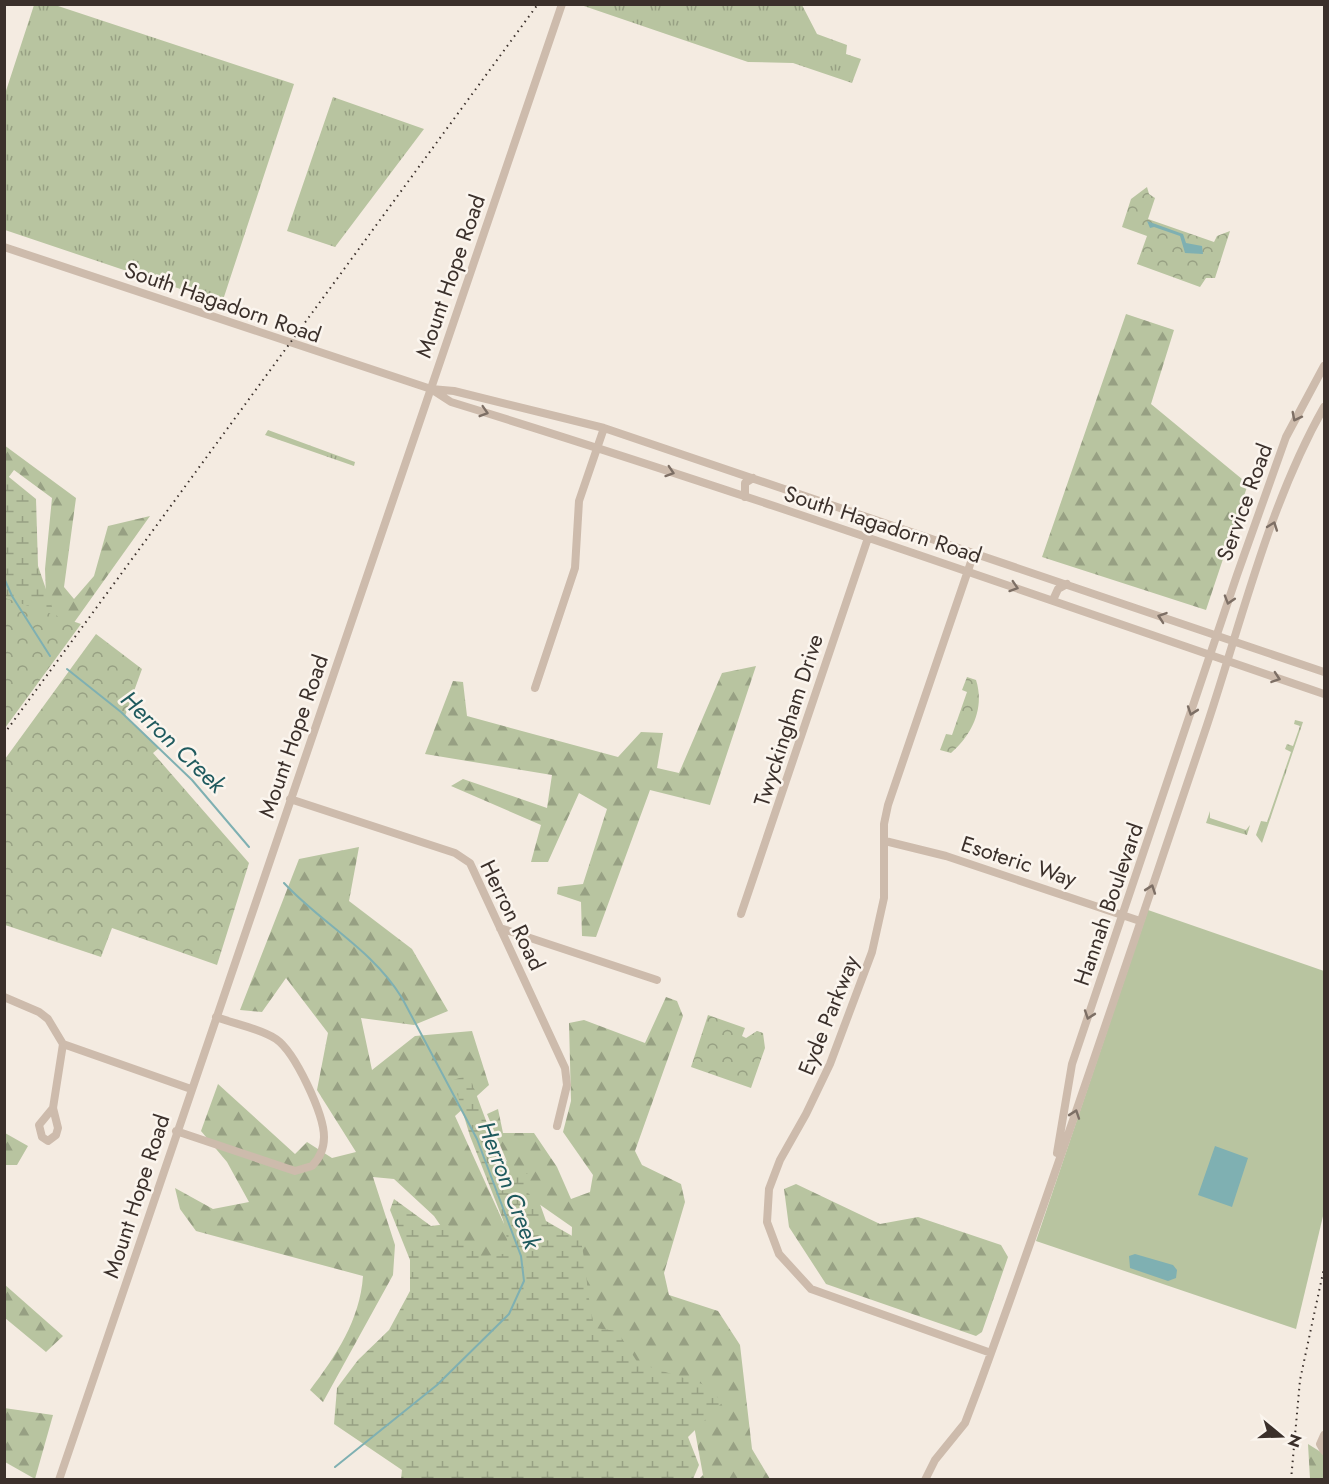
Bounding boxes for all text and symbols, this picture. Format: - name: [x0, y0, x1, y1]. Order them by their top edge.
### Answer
- street label: Mount Hope Road: [407, 190, 493, 362]
- street label: South Hagadorn Road: [120, 253, 326, 351]
- one-way arrow: [478, 405, 489, 417]
- one-way arrow: [1291, 411, 1303, 422]
- street label: Service Road: [1208, 439, 1280, 565]
- one-way arrow: [664, 464, 675, 477]
- street label: South Hagadorn Road: [780, 477, 986, 571]
- one-way arrow: [1265, 521, 1278, 531]
- one-way arrow: [1008, 579, 1019, 592]
- one-way arrow: [1224, 595, 1236, 605]
- one-way arrow: [1158, 611, 1168, 624]
- street label: Twyckingham Drive: [745, 630, 831, 810]
- street label: Mount Hope Road: [250, 650, 336, 822]
- one-way arrow: [1270, 670, 1281, 683]
- water label: Herron Creek: [113, 682, 235, 802]
- one-way arrow: [1187, 705, 1200, 716]
- street label: Hannah Boulevard: [1065, 818, 1151, 990]
- street label: Esoteric Way: [957, 827, 1081, 895]
- street label: Herron Road: [472, 854, 554, 976]
- one-way arrow: [1143, 884, 1156, 895]
- street label: Eyde Parkway: [789, 950, 867, 1080]
- one-way arrow: [1083, 1009, 1096, 1020]
- one-way arrow: [1068, 1109, 1080, 1120]
- street label: Mount Hope Road: [94, 1110, 178, 1282]
- water label: Herron Creek: [469, 1116, 550, 1255]
- north arrow: [1251, 1406, 1311, 1466]
- text: N: [1282, 1431, 1308, 1450]

